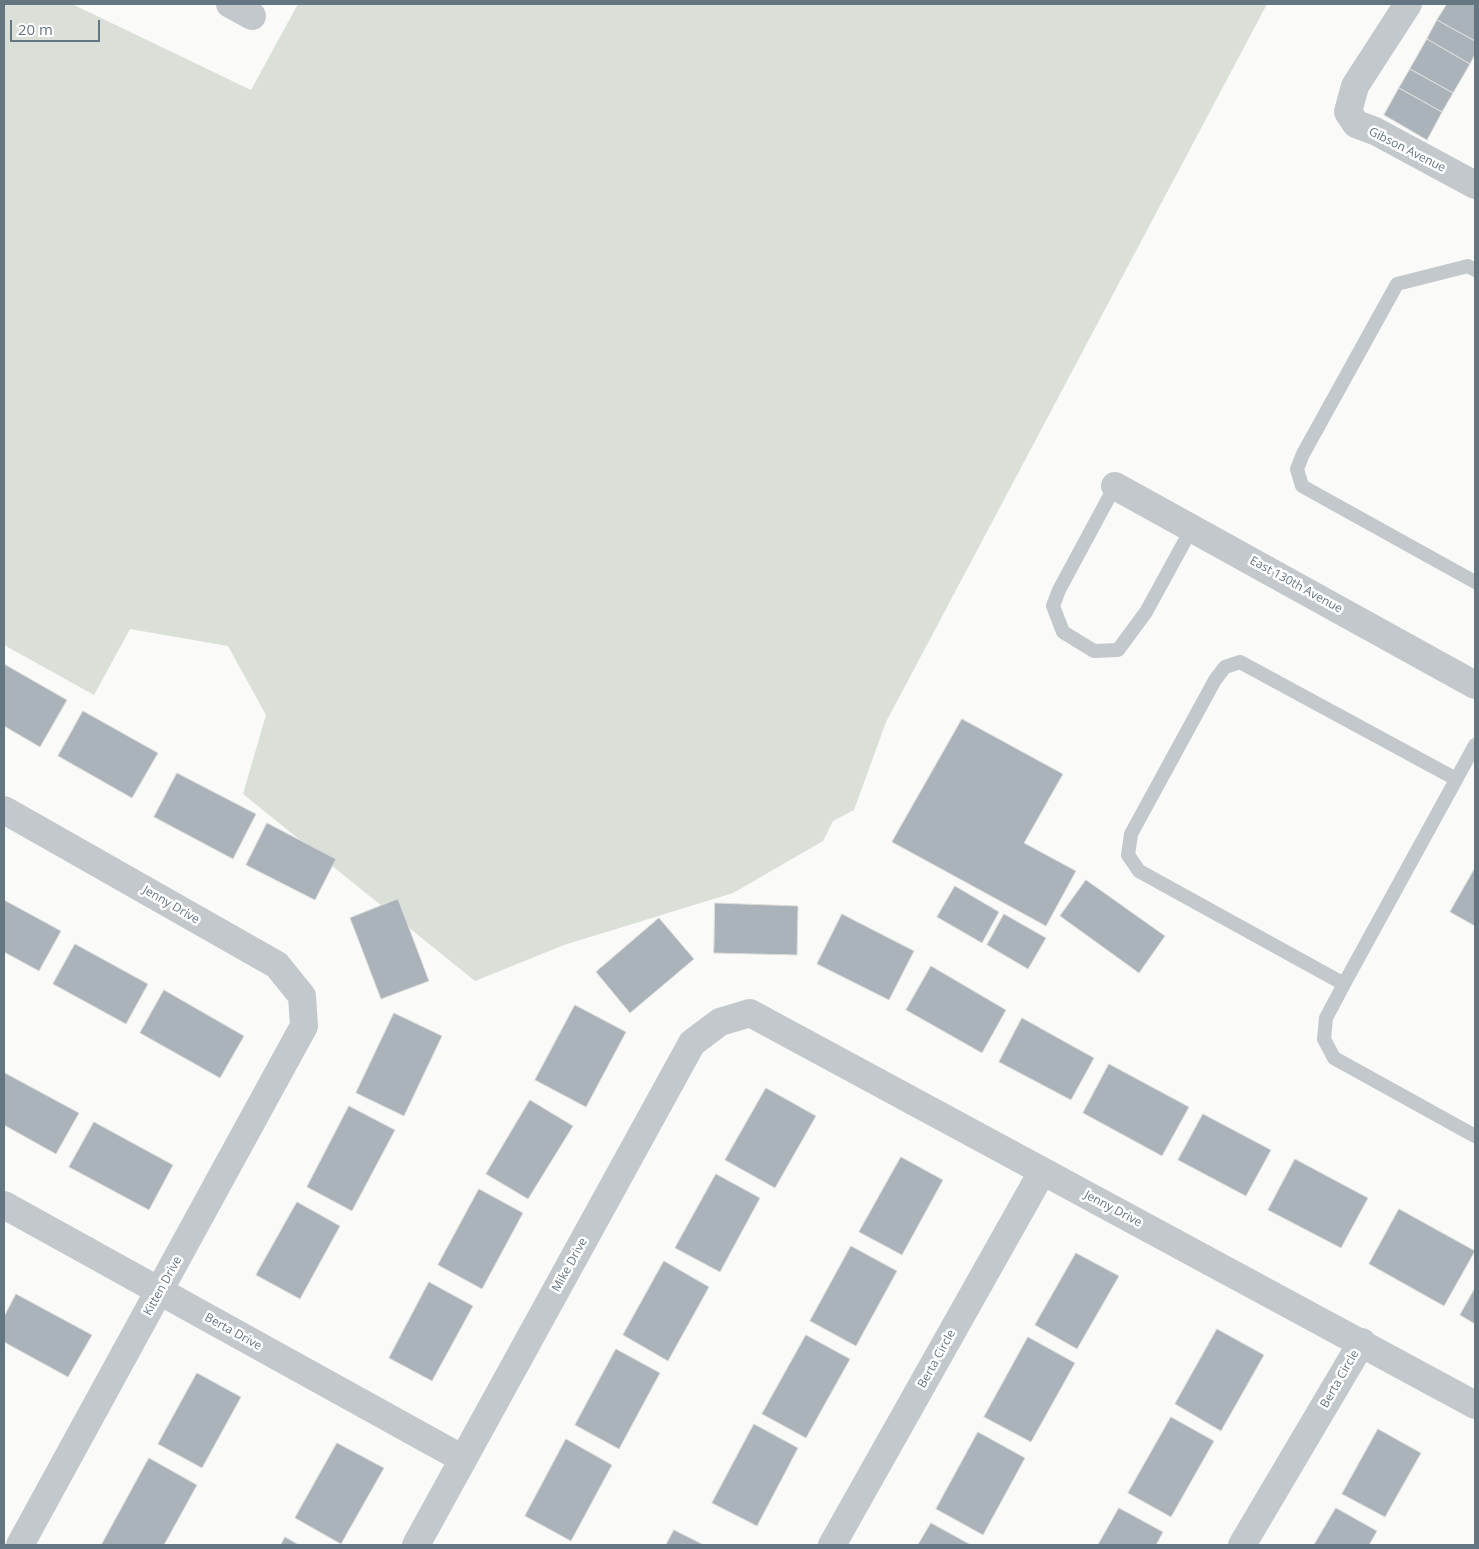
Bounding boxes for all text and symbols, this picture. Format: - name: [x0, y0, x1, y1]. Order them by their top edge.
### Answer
- scale bar: [12, 10, 102, 42]
- text: 20 m: [18, 19, 53, 39]
- street label: Gibson Avenue: [1366, 124, 1448, 176]
- street label: East 130th Avenue: [1247, 554, 1345, 616]
- street label: Jenny Drive: [140, 883, 202, 927]
- street label: Jenny Drive: [1082, 1188, 1144, 1230]
- street label: Mike Drive: [549, 1236, 591, 1294]
- street label: Kitten Drive: [141, 1254, 185, 1318]
- street label: Berta Drive: [202, 1310, 264, 1354]
- street label: Berta Circle: [915, 1327, 959, 1391]
- street label: Berta Circle: [1318, 1347, 1362, 1411]

